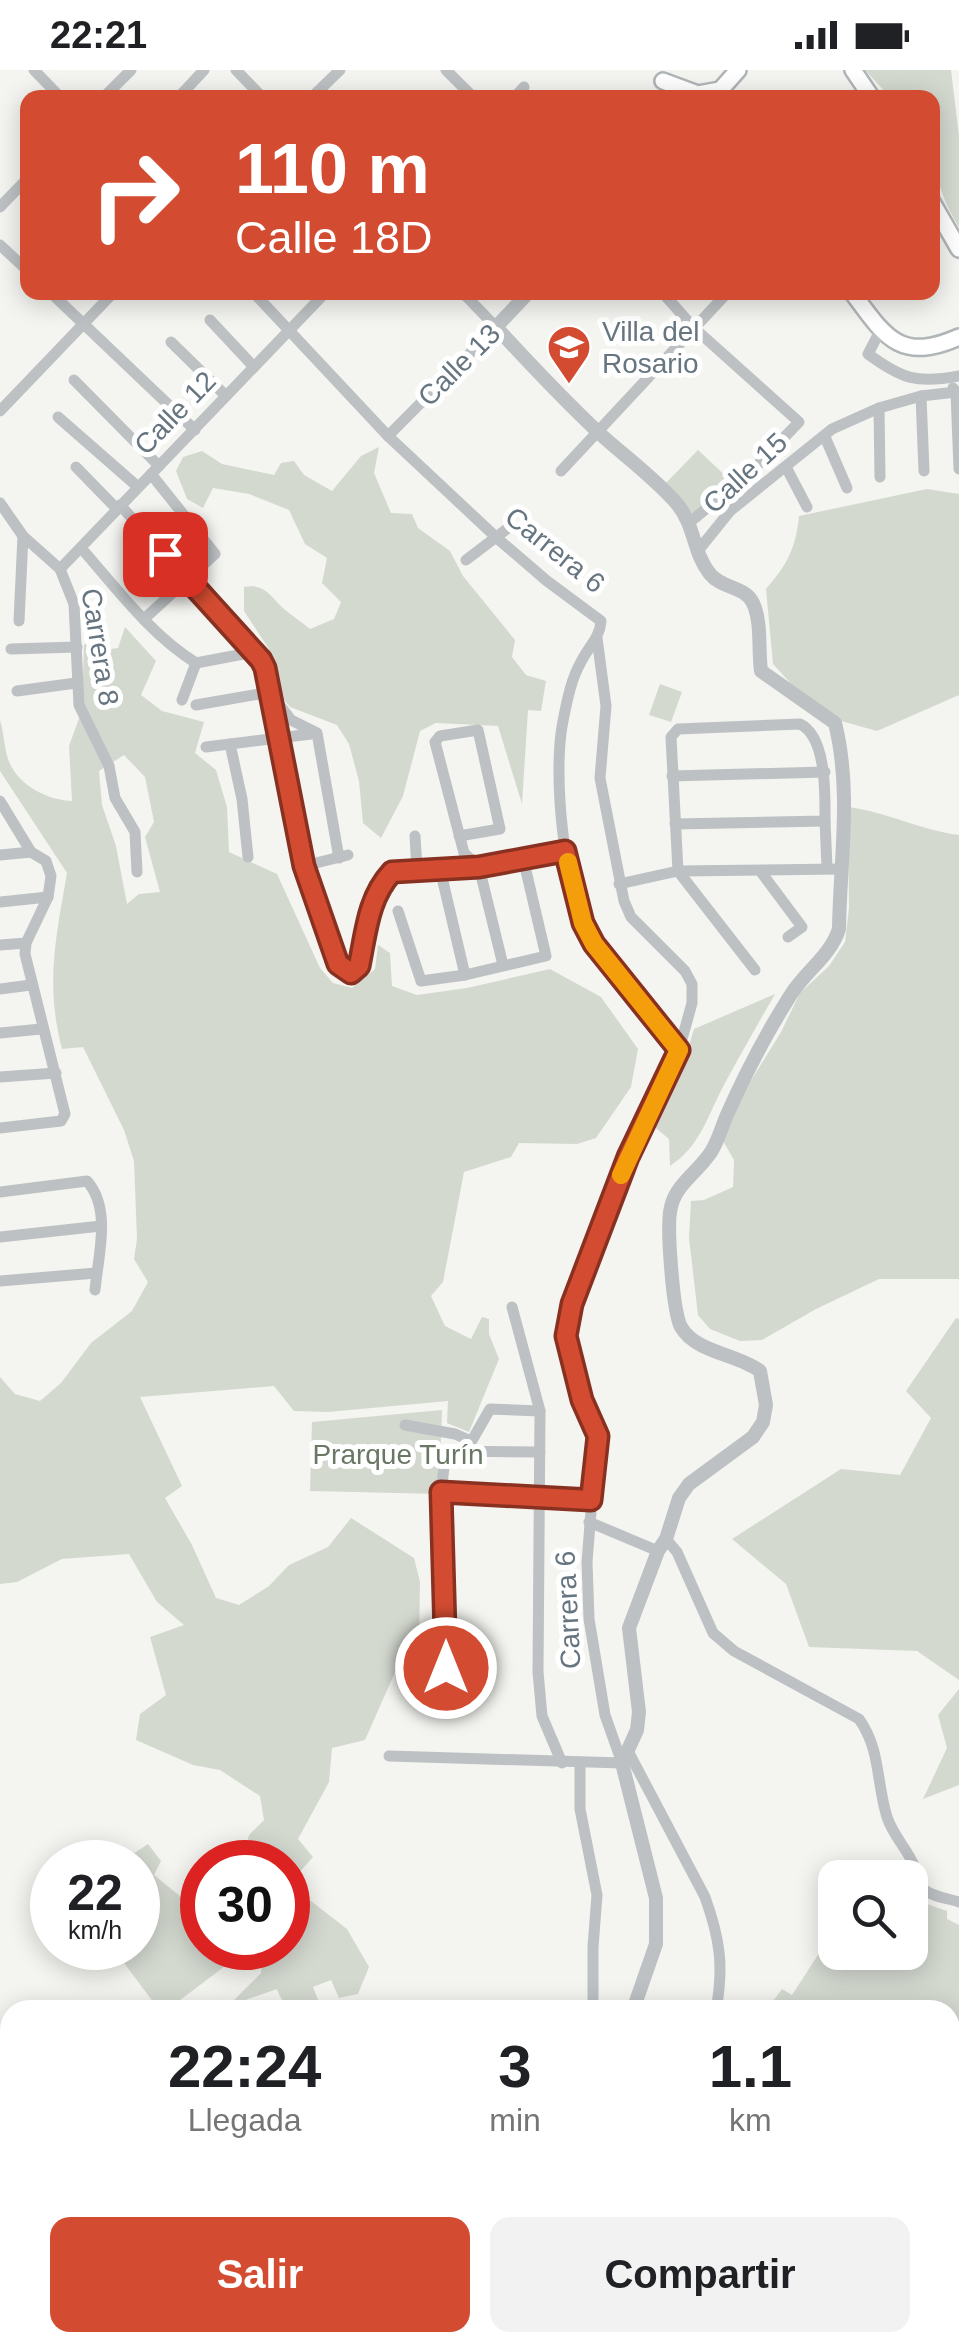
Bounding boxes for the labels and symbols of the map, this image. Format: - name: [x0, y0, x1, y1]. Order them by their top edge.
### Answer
- place label: Villa del Rosario: [602, 316, 700, 379]
- street label: Calle 13: [412, 318, 506, 412]
- school or university icon: Villa del Rosario: [546, 324, 592, 385]
- street label: Calle 12: [128, 365, 222, 461]
- street label: Calle 15: [697, 427, 793, 519]
- street label: Carrera 6: [499, 501, 611, 599]
- pin: [123, 512, 208, 597]
- street label: Carrera 8: [75, 586, 125, 708]
- park label: Prarque Turín: [312, 1439, 484, 1470]
- street label: Carrera 6: [549, 1550, 587, 1670]
- position arrow: [394, 1616, 498, 1720]
- speed limit sign: 30: [180, 1840, 310, 1970]

